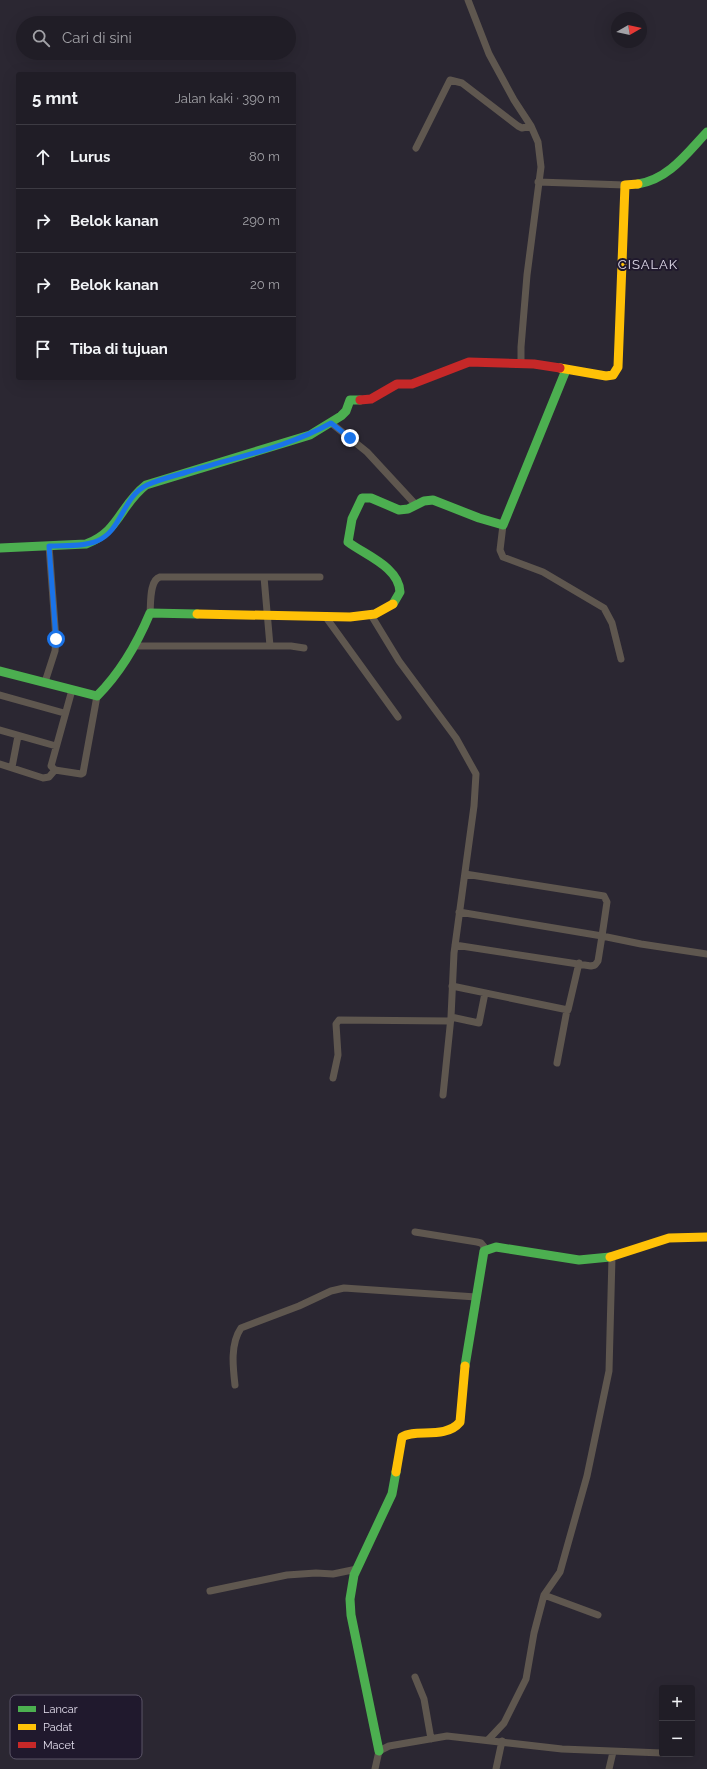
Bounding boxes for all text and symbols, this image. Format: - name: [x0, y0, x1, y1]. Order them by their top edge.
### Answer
- north arrow: [611, 12, 647, 48]
- search box: [16, 16, 296, 60]
- icon: search: [30, 27, 52, 49]
- text: Cari di sini: [62, 29, 132, 47]
- text: 5 mnt: [32, 88, 78, 108]
- text: Jalan kaki · 390 m: [175, 91, 280, 106]
- icon: ahead: [32, 146, 54, 168]
- text: Lurus: [70, 148, 111, 166]
- text: 80 m: [249, 149, 280, 164]
- icon: right: [32, 210, 54, 232]
- text: Belok kanan: [70, 212, 159, 230]
- text: 290 m: [242, 213, 280, 228]
- district label: CISALAK: [618, 257, 678, 272]
- icon: right: [32, 274, 54, 296]
- text: Belok kanan: [70, 276, 159, 294]
- text: 20 m: [250, 277, 280, 292]
- icon: arrive: [32, 338, 54, 360]
- text: Tiba di tujuan: [70, 340, 168, 358]
- route end: [341, 429, 359, 447]
- route start: [47, 630, 65, 648]
- map controls: [659, 1685, 695, 1757]
- button: +: [659, 1685, 695, 1721]
- legend: [10, 1695, 142, 1759]
- text: Lancar: [43, 1703, 78, 1716]
- text: Padat: [43, 1721, 73, 1734]
- button: −: [659, 1721, 695, 1757]
- text: Macet: [43, 1739, 75, 1752]

